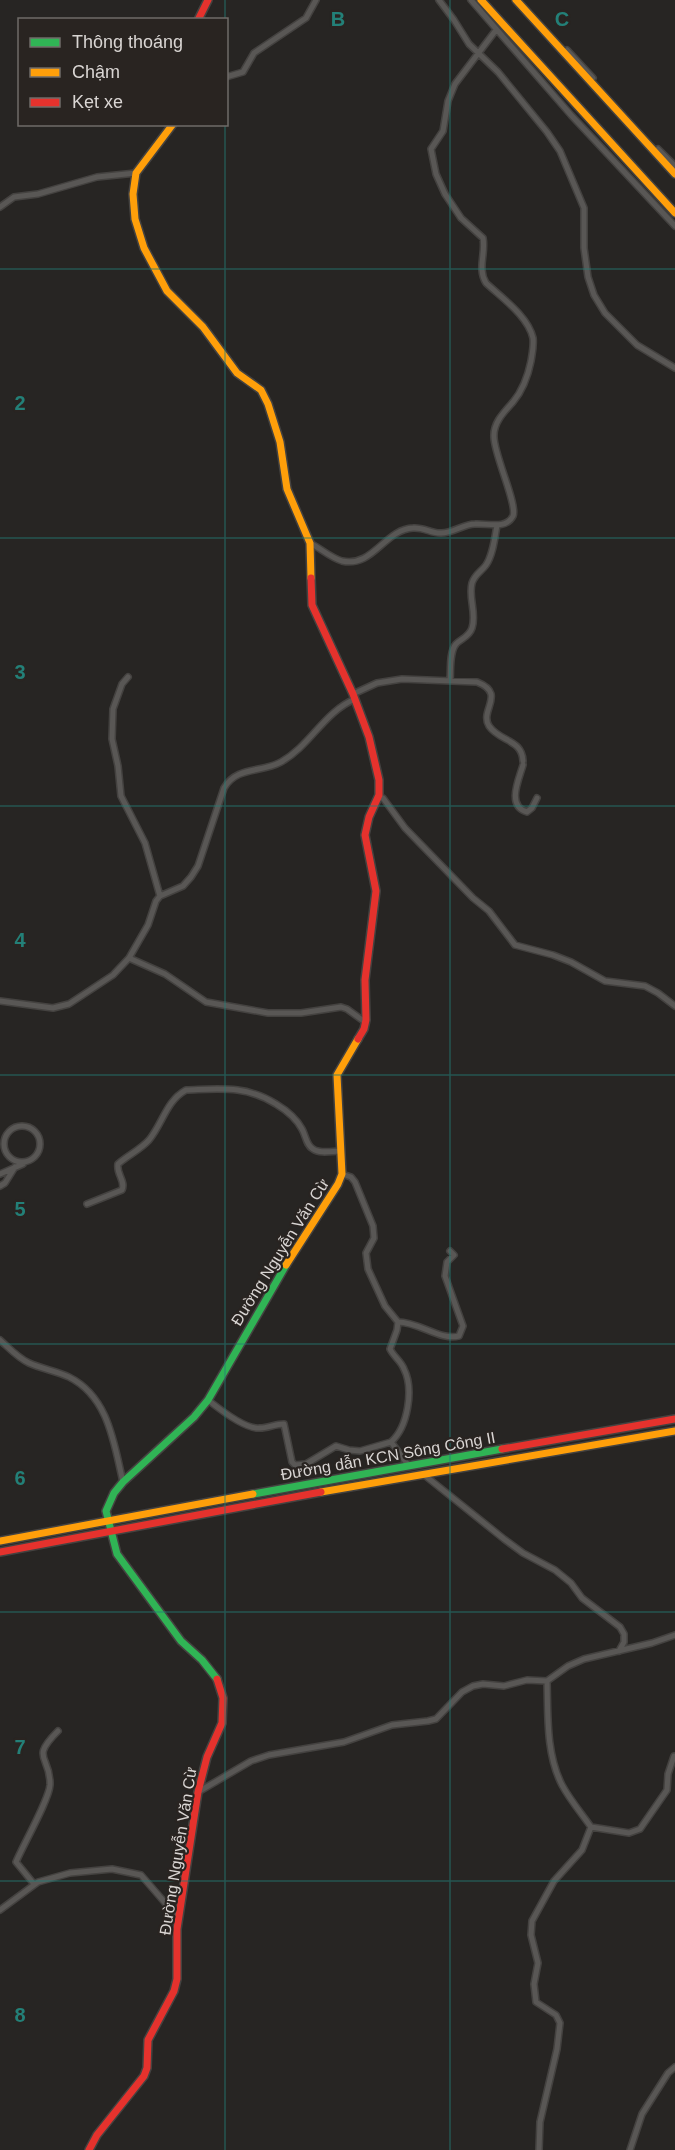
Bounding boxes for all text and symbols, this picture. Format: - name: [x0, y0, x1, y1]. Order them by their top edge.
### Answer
- text: B: [331, 8, 345, 30]
- text: C: [555, 8, 569, 30]
- legend: [18, 18, 228, 126]
- text: Thông thoáng: [72, 32, 183, 52]
- text: Chậm: [72, 62, 120, 82]
- text: Kẹt xe: [72, 92, 123, 112]
- text: 2: [14, 392, 26, 414]
- text: 3: [14, 661, 26, 683]
- text: 4: [14, 929, 26, 951]
- street label: Đường Nguyễn Văn Cừ: [227, 1175, 332, 1328]
- text: 5: [14, 1198, 26, 1220]
- street label: Đường dẫn KCN Sông Công II: [279, 1428, 497, 1483]
- text: 6: [14, 1467, 26, 1489]
- text: 7: [14, 1736, 26, 1758]
- street label: Đường Nguyễn Văn Cừ: [155, 1765, 200, 1936]
- text: 8: [14, 2004, 26, 2026]

